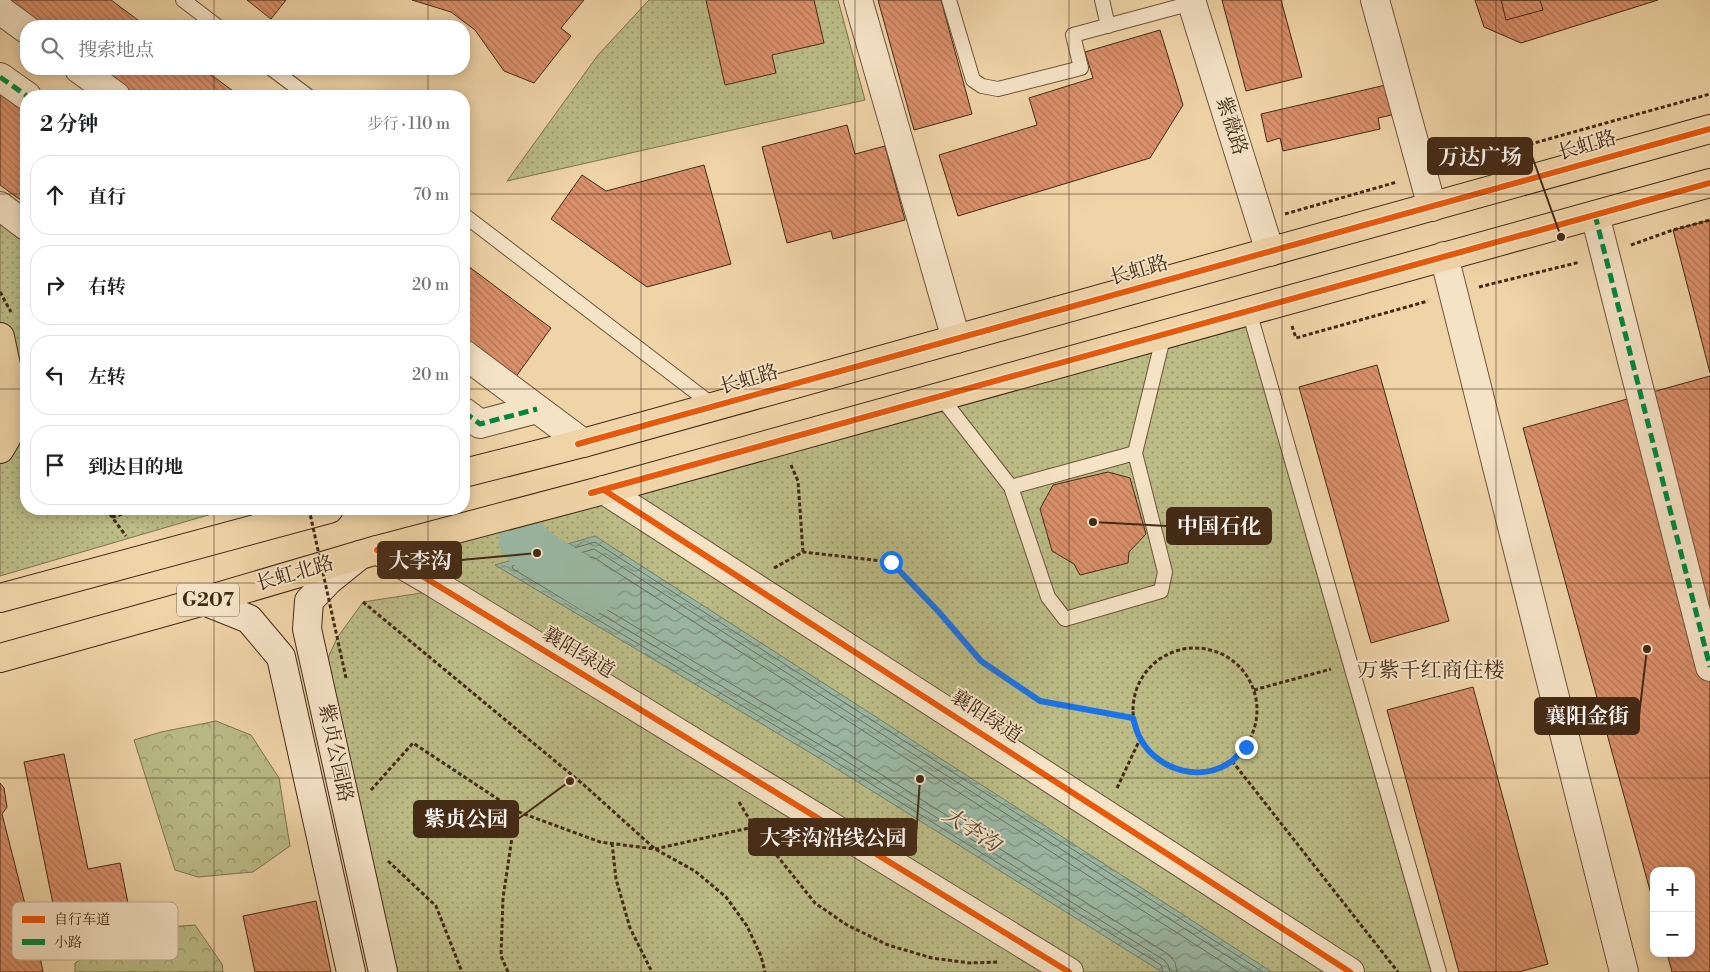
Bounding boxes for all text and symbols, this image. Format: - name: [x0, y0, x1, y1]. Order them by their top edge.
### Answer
- search box: [20, 20, 470, 75]
- icon: search: [38, 34, 66, 62]
- text: 搜索地点: [78, 38, 154, 62]
- street label: 紫薇路: [1210, 94, 1252, 158]
- text: 2 分钟: [40, 112, 99, 138]
- text: 步行 · 110 m: [367, 114, 450, 134]
- street label: 长虹路: [1555, 126, 1619, 166]
- callout: 万达广场: [1428, 138, 1532, 174]
- text: 万达广场: [1438, 145, 1522, 171]
- icon: ahead: [41, 181, 69, 209]
- text: 直行: [88, 185, 126, 209]
- text: 70 m: [413, 185, 449, 205]
- street label: 长虹路: [1107, 251, 1171, 291]
- icon: right: [41, 271, 69, 299]
- text: 右转: [88, 275, 126, 299]
- text: 20 m: [412, 275, 449, 295]
- street label: 长虹路: [717, 360, 781, 400]
- icon: left: [41, 361, 69, 389]
- text: 左转: [88, 365, 126, 389]
- text: 20 m: [412, 365, 449, 385]
- icon: arrive: [41, 451, 69, 479]
- text: 到达目的地: [88, 455, 183, 479]
- callout: 中国石化: [1167, 508, 1271, 544]
- text: 中国石化: [1177, 514, 1261, 540]
- callout: 大李沟: [378, 542, 461, 578]
- text: 大李沟: [389, 549, 452, 575]
- street label: 长虹北路: [253, 551, 337, 597]
- route start: [880, 551, 903, 574]
- road number: G207: [177, 584, 239, 616]
- street label: 襄阳绿道: [537, 622, 619, 684]
- district label: 万紫千红商住楼: [1358, 658, 1505, 684]
- street label: 襄阳绿道: [946, 685, 1026, 749]
- callout: 襄阳金街: [1535, 698, 1639, 734]
- street label: 紫贞公园路: [312, 701, 358, 805]
- text: 襄阳金街: [1545, 704, 1629, 730]
- route end: [1235, 736, 1258, 759]
- callout: 紫贞公园: [414, 801, 518, 837]
- water label: 大李沟: [938, 802, 1007, 860]
- text: 紫贞公园: [424, 807, 508, 833]
- callout: 大李沟沿线公园: [749, 819, 916, 855]
- text: 大李沟沿线公园: [760, 826, 907, 852]
- map controls: [1650, 867, 1695, 957]
- button: +: [1650, 867, 1695, 912]
- legend: [12, 902, 178, 960]
- text: 自行车道: [54, 911, 110, 929]
- button: −: [1650, 912, 1695, 957]
- text: 小路: [54, 934, 82, 952]

